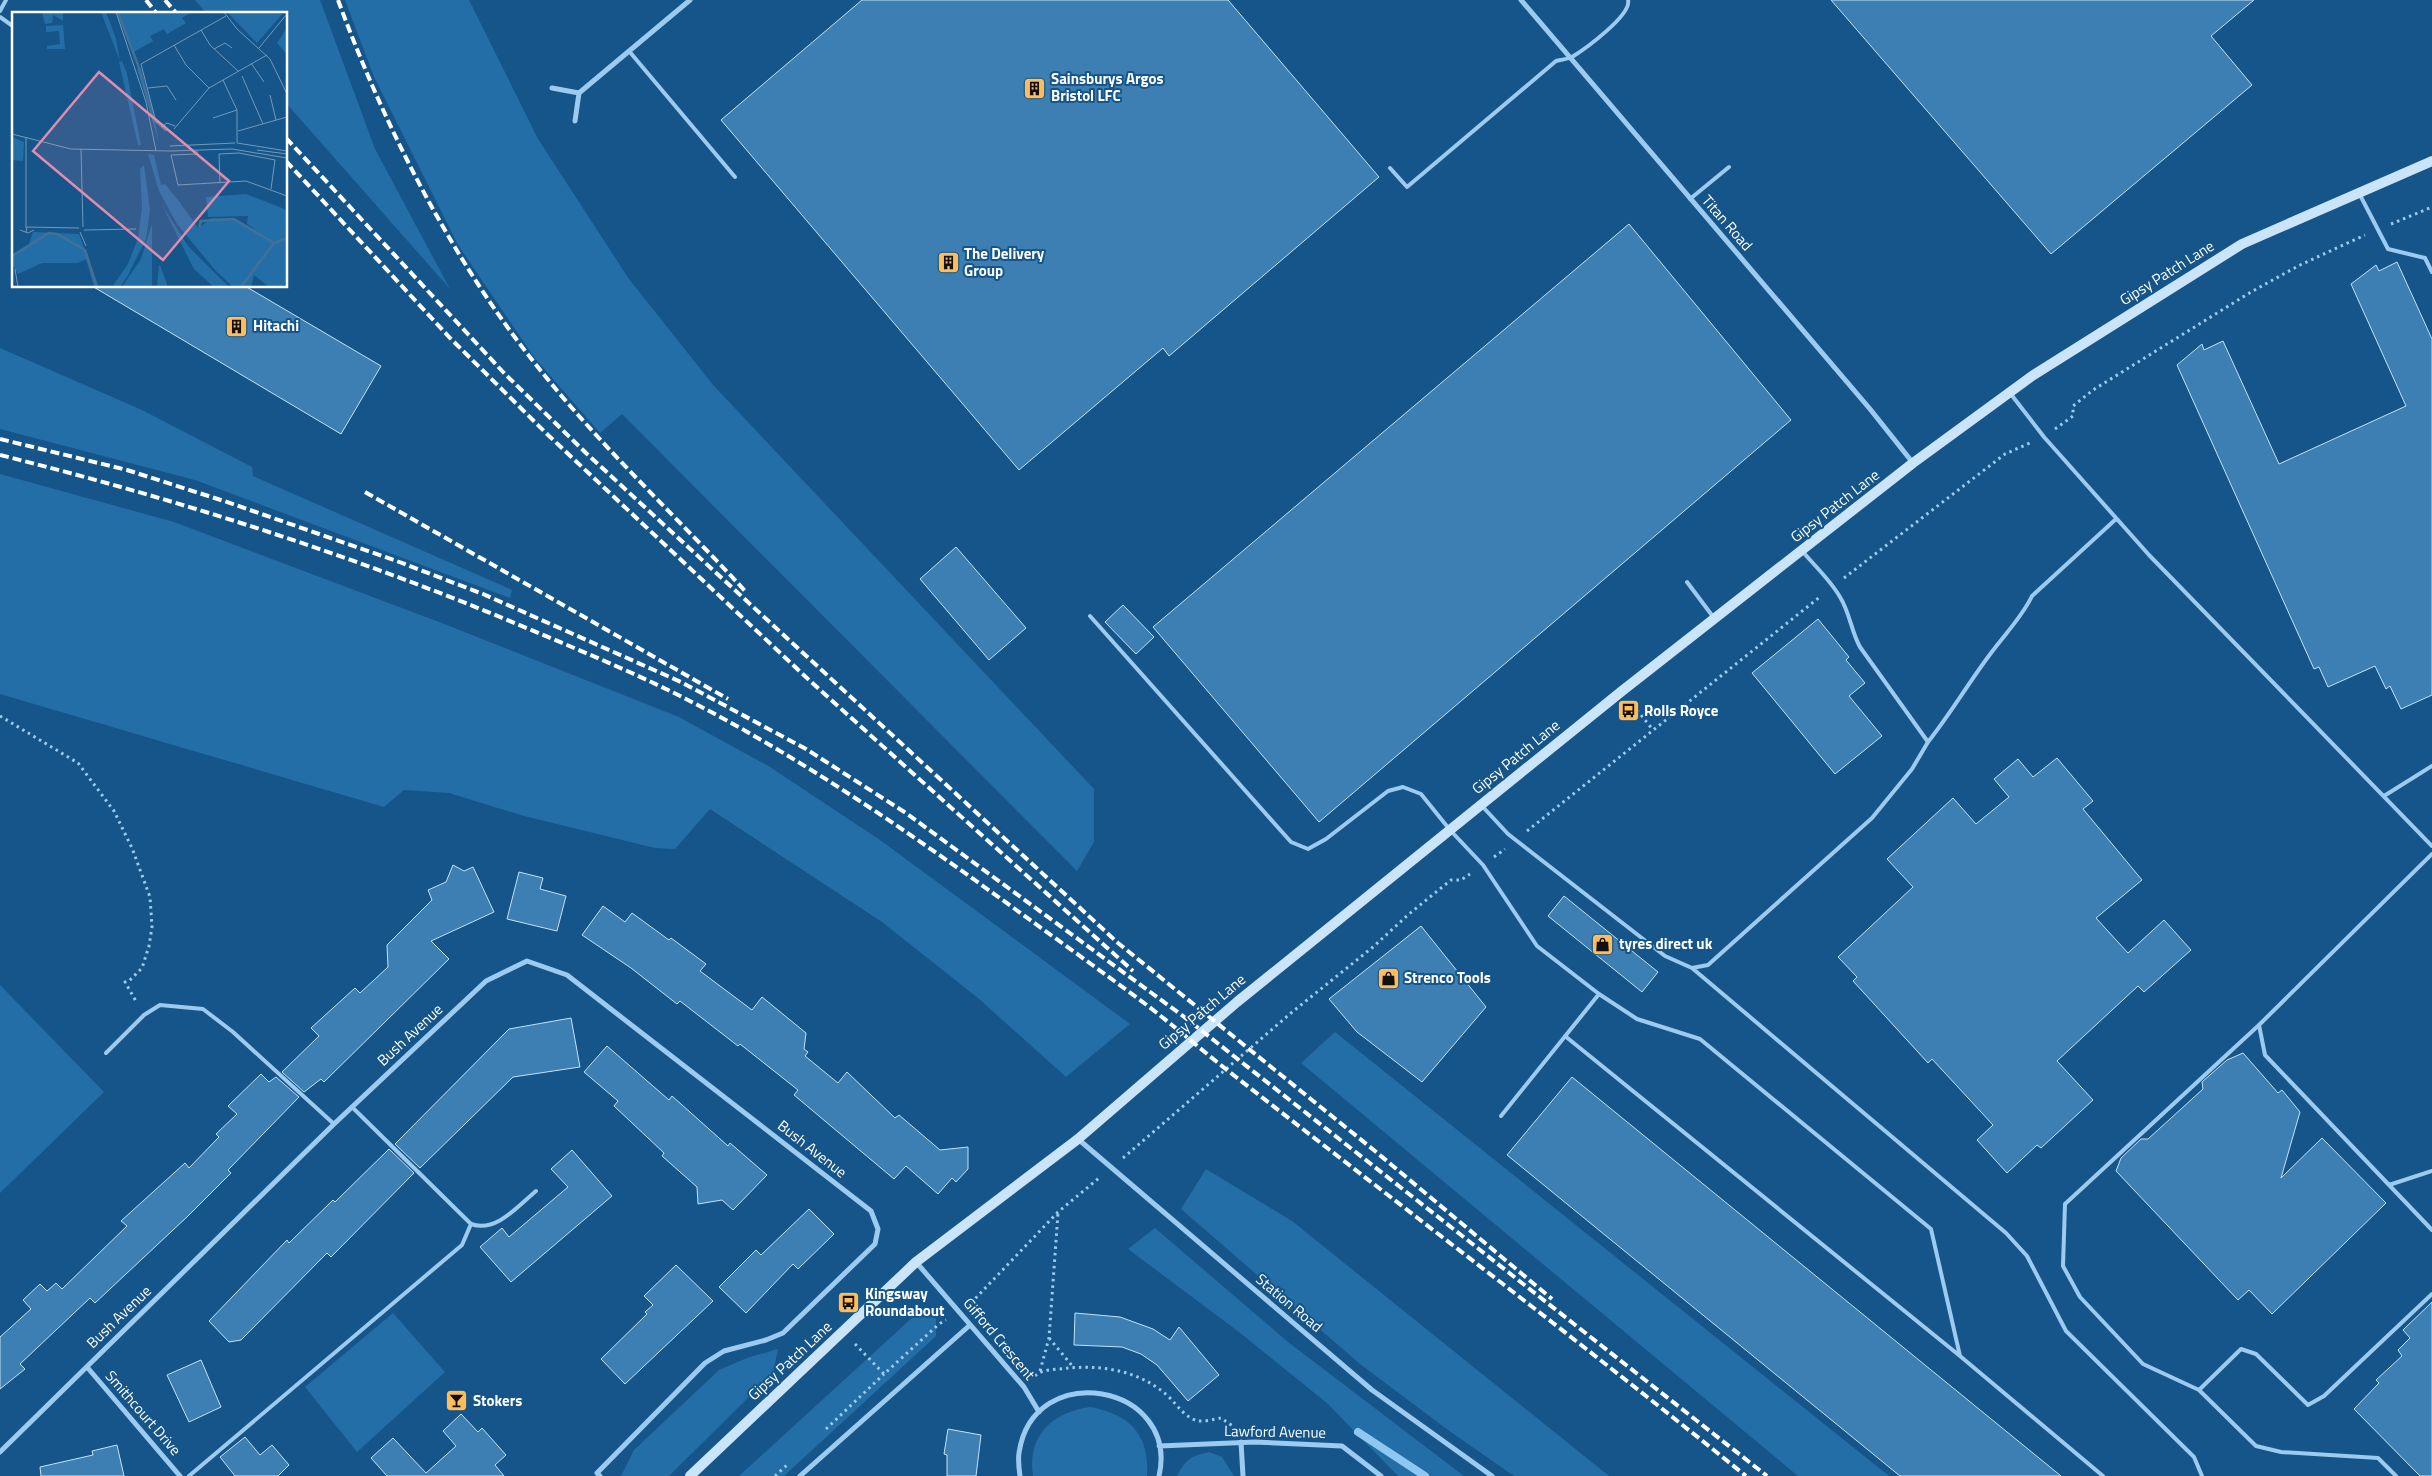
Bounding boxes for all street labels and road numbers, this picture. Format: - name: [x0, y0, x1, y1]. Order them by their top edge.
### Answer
- street label: Titan Road: [1696, 190, 1758, 256]
- street label: Gipsy Patch Lane: [2115, 234, 2218, 311]
- street label: Gipsy Patch Lane: [1785, 463, 1884, 548]
- street label: Gipsy Patch Lane: [1467, 714, 1565, 799]
- street label: Gipsy Patch Lane: [1153, 968, 1250, 1055]
- street label: Bush Avenue: [372, 998, 448, 1071]
- street label: Bush Avenue: [773, 1114, 852, 1183]
- street label: Station Road: [1251, 1268, 1328, 1337]
- street label: Bush Avenue: [81, 1280, 156, 1354]
- street label: Gifford Crescent: [958, 1292, 1041, 1385]
- street label: Gipsy Patch Lane: [742, 1316, 837, 1406]
- street label: Smithcourt Drive: [100, 1365, 187, 1460]
- street label: Lawford Avenue: [1224, 1419, 1326, 1444]

